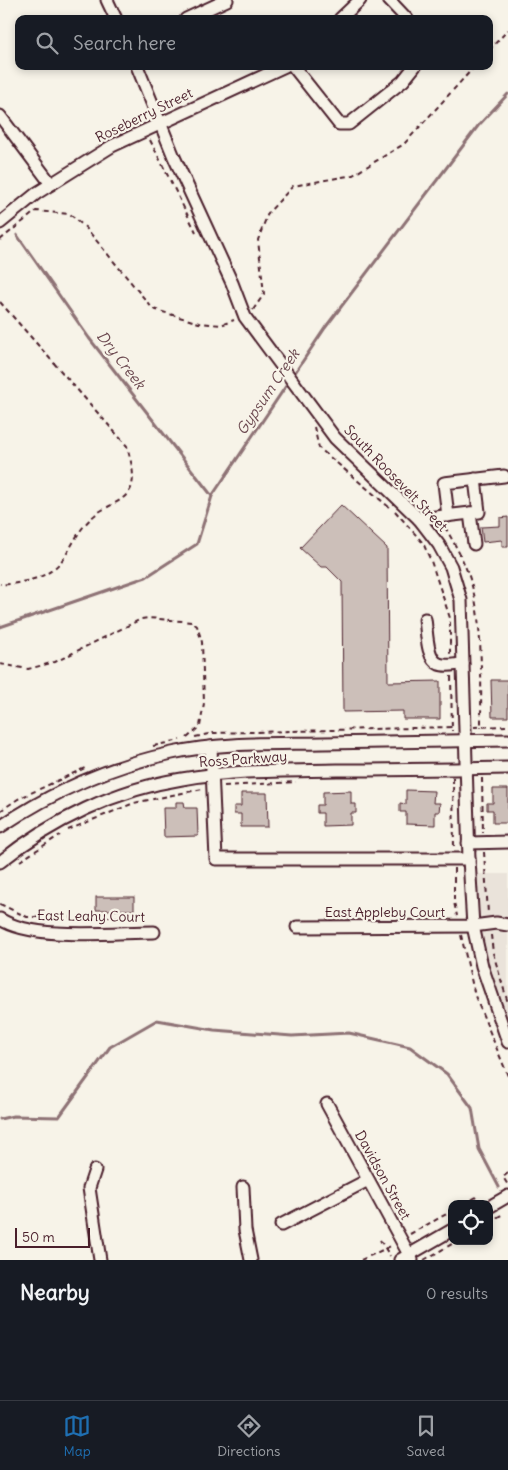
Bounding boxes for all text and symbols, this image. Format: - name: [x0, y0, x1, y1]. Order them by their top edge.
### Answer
- search box: [15, 15, 493, 70]
- icon: search: [33, 29, 61, 57]
- text: Search here: [73, 31, 176, 55]
- street label: Roseberry Street: [92, 84, 196, 146]
- water label: Dry Creek: [93, 327, 151, 393]
- water label: Gypsum Creek: [232, 344, 304, 438]
- street label: South Roosevelt Street: [340, 421, 452, 535]
- street label: Ross Parkway: [198, 747, 288, 771]
- street label: East Appleby Court: [325, 903, 446, 921]
- street label: East Leahy Court: [37, 906, 145, 926]
- street label: Davidson Street: [351, 1127, 415, 1223]
- map controls: [448, 1200, 493, 1245]
- button: locate: [448, 1200, 493, 1245]
- scale bar: [15, 1225, 90, 1248]
- text: 50 m: [22, 1228, 55, 1246]
- text: Nearby: [20, 1279, 90, 1306]
- text: 0 results: [426, 1283, 488, 1303]
- tab: Map: [63, 1412, 91, 1460]
- tab: Directions: [217, 1412, 280, 1460]
- tab: Saved: [407, 1412, 445, 1460]

